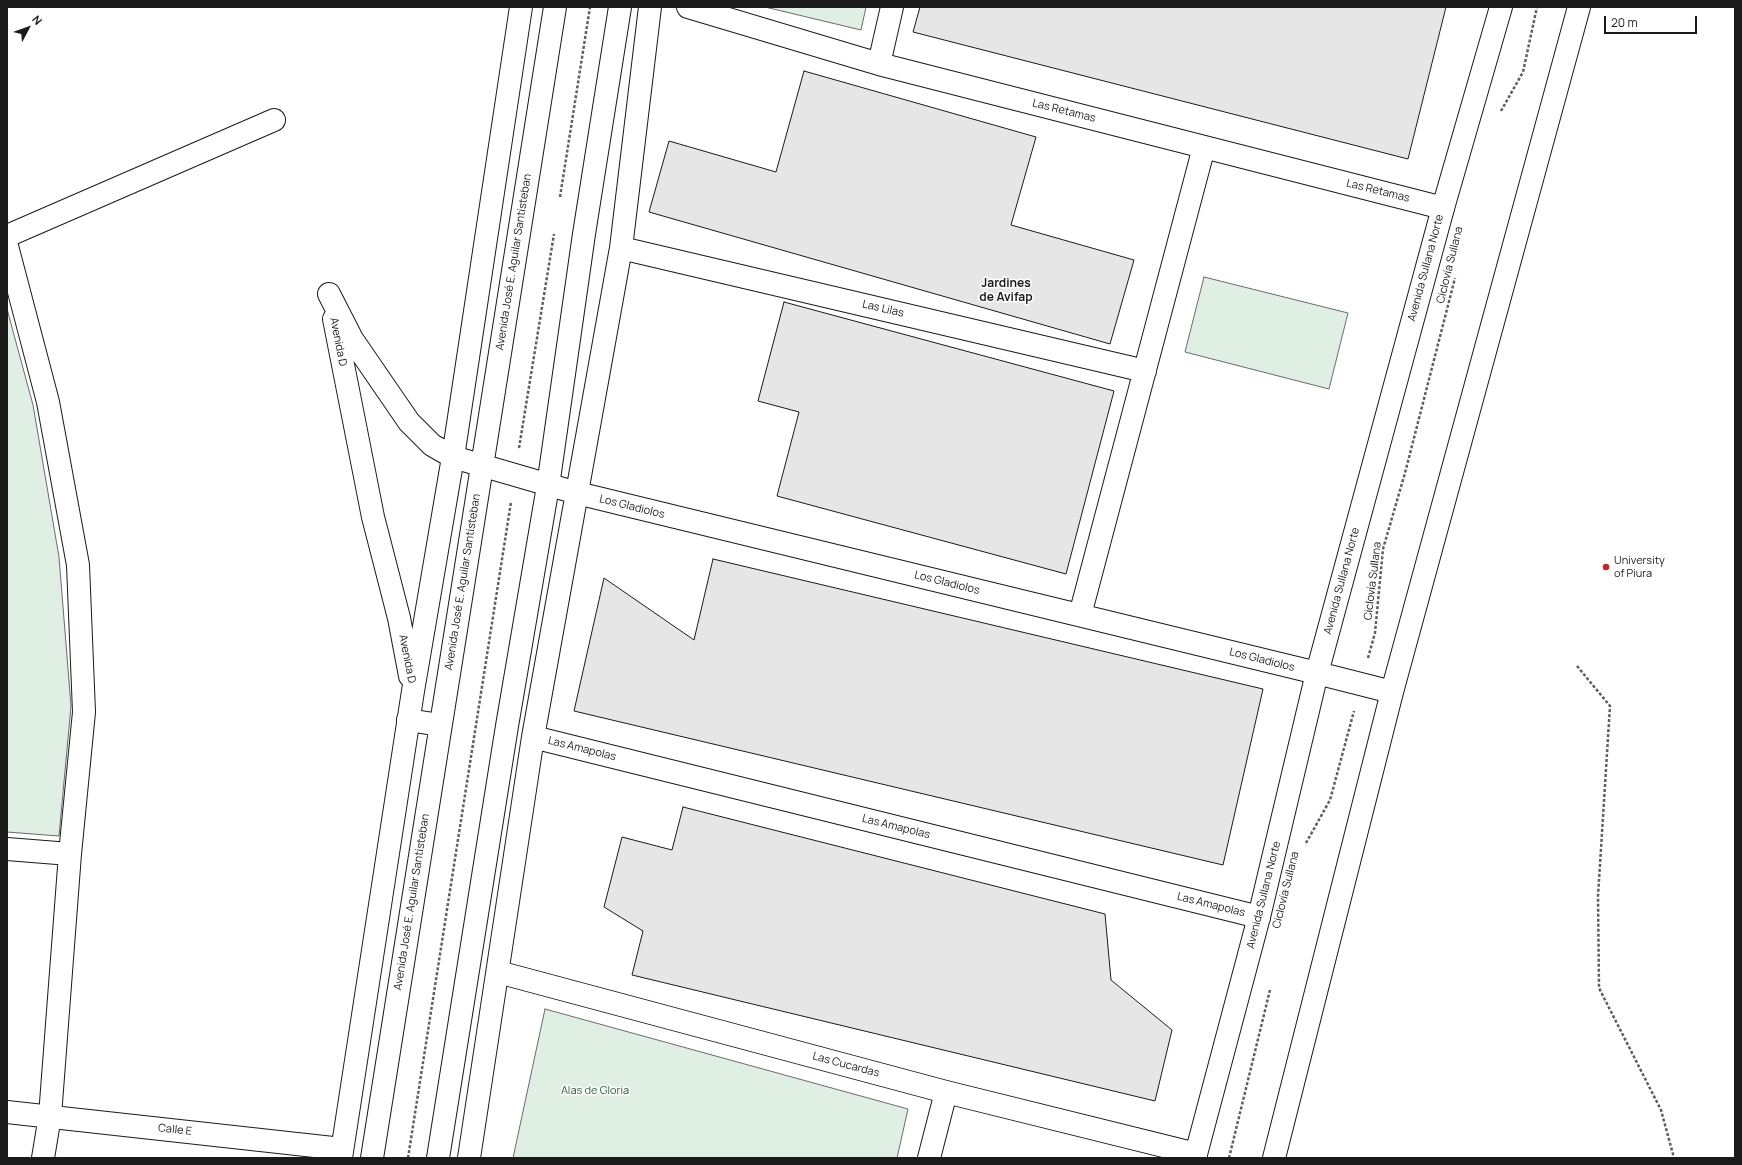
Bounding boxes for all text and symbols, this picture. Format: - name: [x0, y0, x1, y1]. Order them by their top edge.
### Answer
- north arrow: [8, 8, 48, 48]
- scale bar: [1606, 8, 1699, 34]
- text: N: [29, 12, 46, 28]
- text: 20 m: [1611, 14, 1638, 31]
- street label: Las Retamas: [1031, 97, 1097, 125]
- street label: Avenida José E. Aguilar Santisteban: [494, 173, 534, 351]
- street label: Las Retamas: [1345, 177, 1411, 205]
- street label: Avenida Sullana Norte: [1405, 213, 1447, 323]
- street label: Ciclovía Sullana: [1434, 225, 1466, 305]
- district label: Jardines de Avifap: [979, 277, 1033, 305]
- street label: Las Lilas: [861, 298, 905, 320]
- street label: Avenida D: [327, 316, 349, 368]
- street label: Avenida José E. Aguilar Santisteban: [443, 493, 483, 671]
- street label: Los Gladiolos: [598, 493, 666, 521]
- street label: Avenida Sullana Norte: [1321, 526, 1363, 636]
- street label: Ciclovía Sullana: [1362, 541, 1384, 621]
- place label: University of Piura: [1614, 554, 1665, 580]
- marker: University of Piura: [1601, 562, 1611, 572]
- street label: Los Gladiolos: [913, 569, 981, 597]
- street label: Avenida D: [396, 633, 418, 685]
- street label: Los Gladiolos: [1228, 646, 1296, 674]
- street label: Las Amapolas: [547, 734, 617, 764]
- street label: Las Amapolas: [861, 812, 931, 842]
- street label: Avenida José E. Aguilar Santisteban: [392, 813, 432, 991]
- street label: Avenida Sullana Norte: [1244, 840, 1284, 950]
- street label: Ciclovía Sullana: [1270, 850, 1302, 930]
- street label: Las Amapolas: [1176, 890, 1246, 920]
- street label: Las Cucardas: [811, 1050, 881, 1080]
- park label: Alas de Gloria: [561, 1084, 629, 1098]
- street label: Calle E: [157, 1122, 193, 1138]

